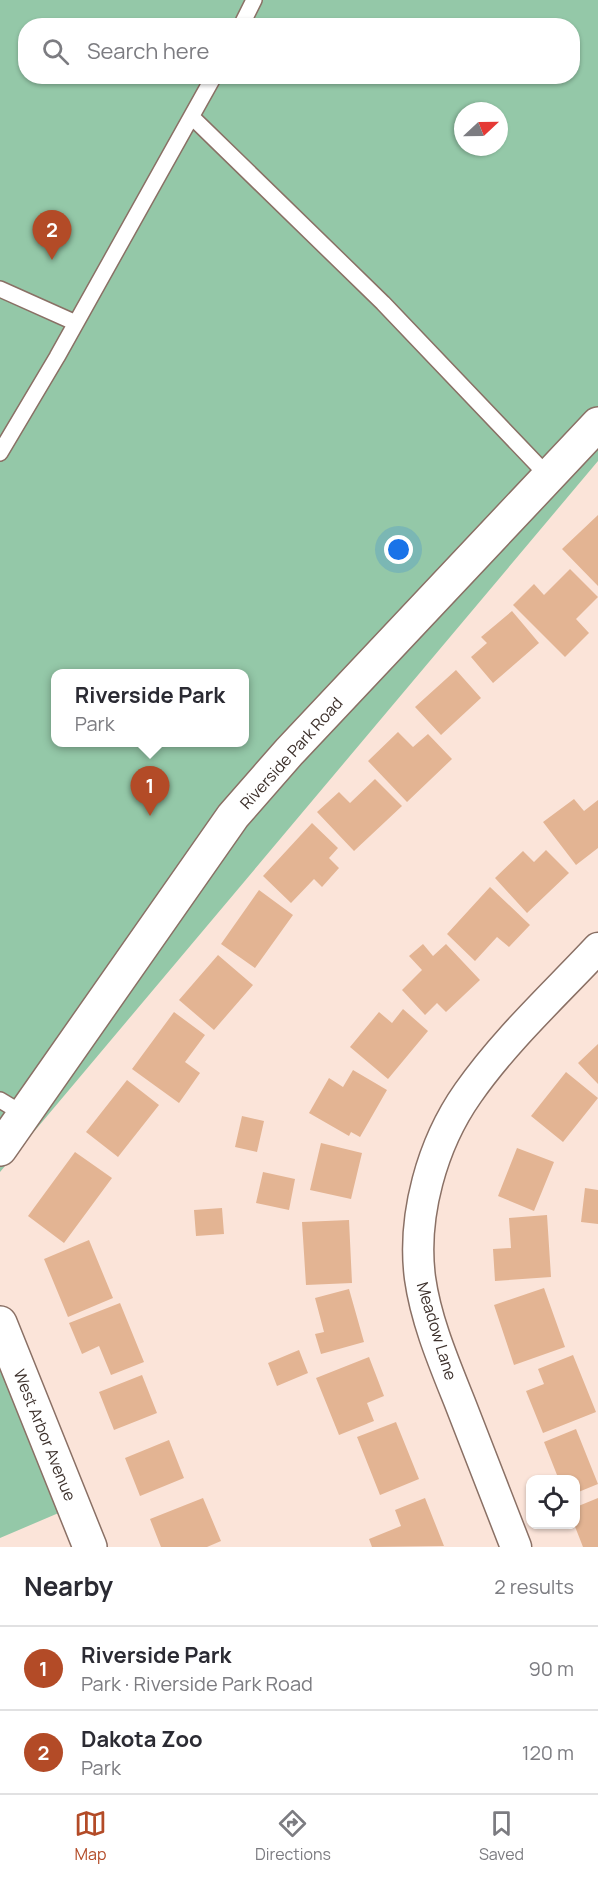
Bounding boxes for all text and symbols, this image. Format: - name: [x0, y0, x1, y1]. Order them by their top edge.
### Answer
- search box: [18, 18, 580, 84]
- icon: search: [39, 35, 72, 68]
- text: Search here: [87, 36, 209, 66]
- north arrow: [454, 102, 508, 156]
- pin: 2: [32, 210, 72, 260]
- your location: [384, 535, 413, 564]
- popup: [51, 669, 249, 747]
- text: Riverside Park: [75, 680, 225, 710]
- street label: Riverside Park Road: [235, 692, 347, 814]
- text: Park: [75, 710, 115, 737]
- pin: 1: [130, 766, 170, 816]
- street label: Meadow Lane: [412, 1279, 462, 1383]
- street label: West Arbor Avenue: [9, 1366, 81, 1504]
- map controls: [526, 1475, 580, 1529]
- button: locate: [526, 1475, 580, 1529]
- text: Nearby: [24, 1568, 113, 1604]
- text: 2 results: [494, 1573, 574, 1600]
- text: Riverside Park: [81, 1640, 231, 1670]
- text: 1: [39, 1655, 48, 1682]
- text: 90 m: [528, 1655, 574, 1682]
- text: Park · Riverside Park Road: [81, 1670, 313, 1697]
- text: Dakota Zoo: [81, 1724, 203, 1754]
- text: 2: [38, 1739, 49, 1766]
- text: 120 m: [522, 1739, 574, 1766]
- text: Park: [81, 1754, 121, 1781]
- tab: Map: [74, 1807, 107, 1865]
- tab: Directions: [255, 1807, 331, 1865]
- tab: Saved: [479, 1807, 524, 1865]

